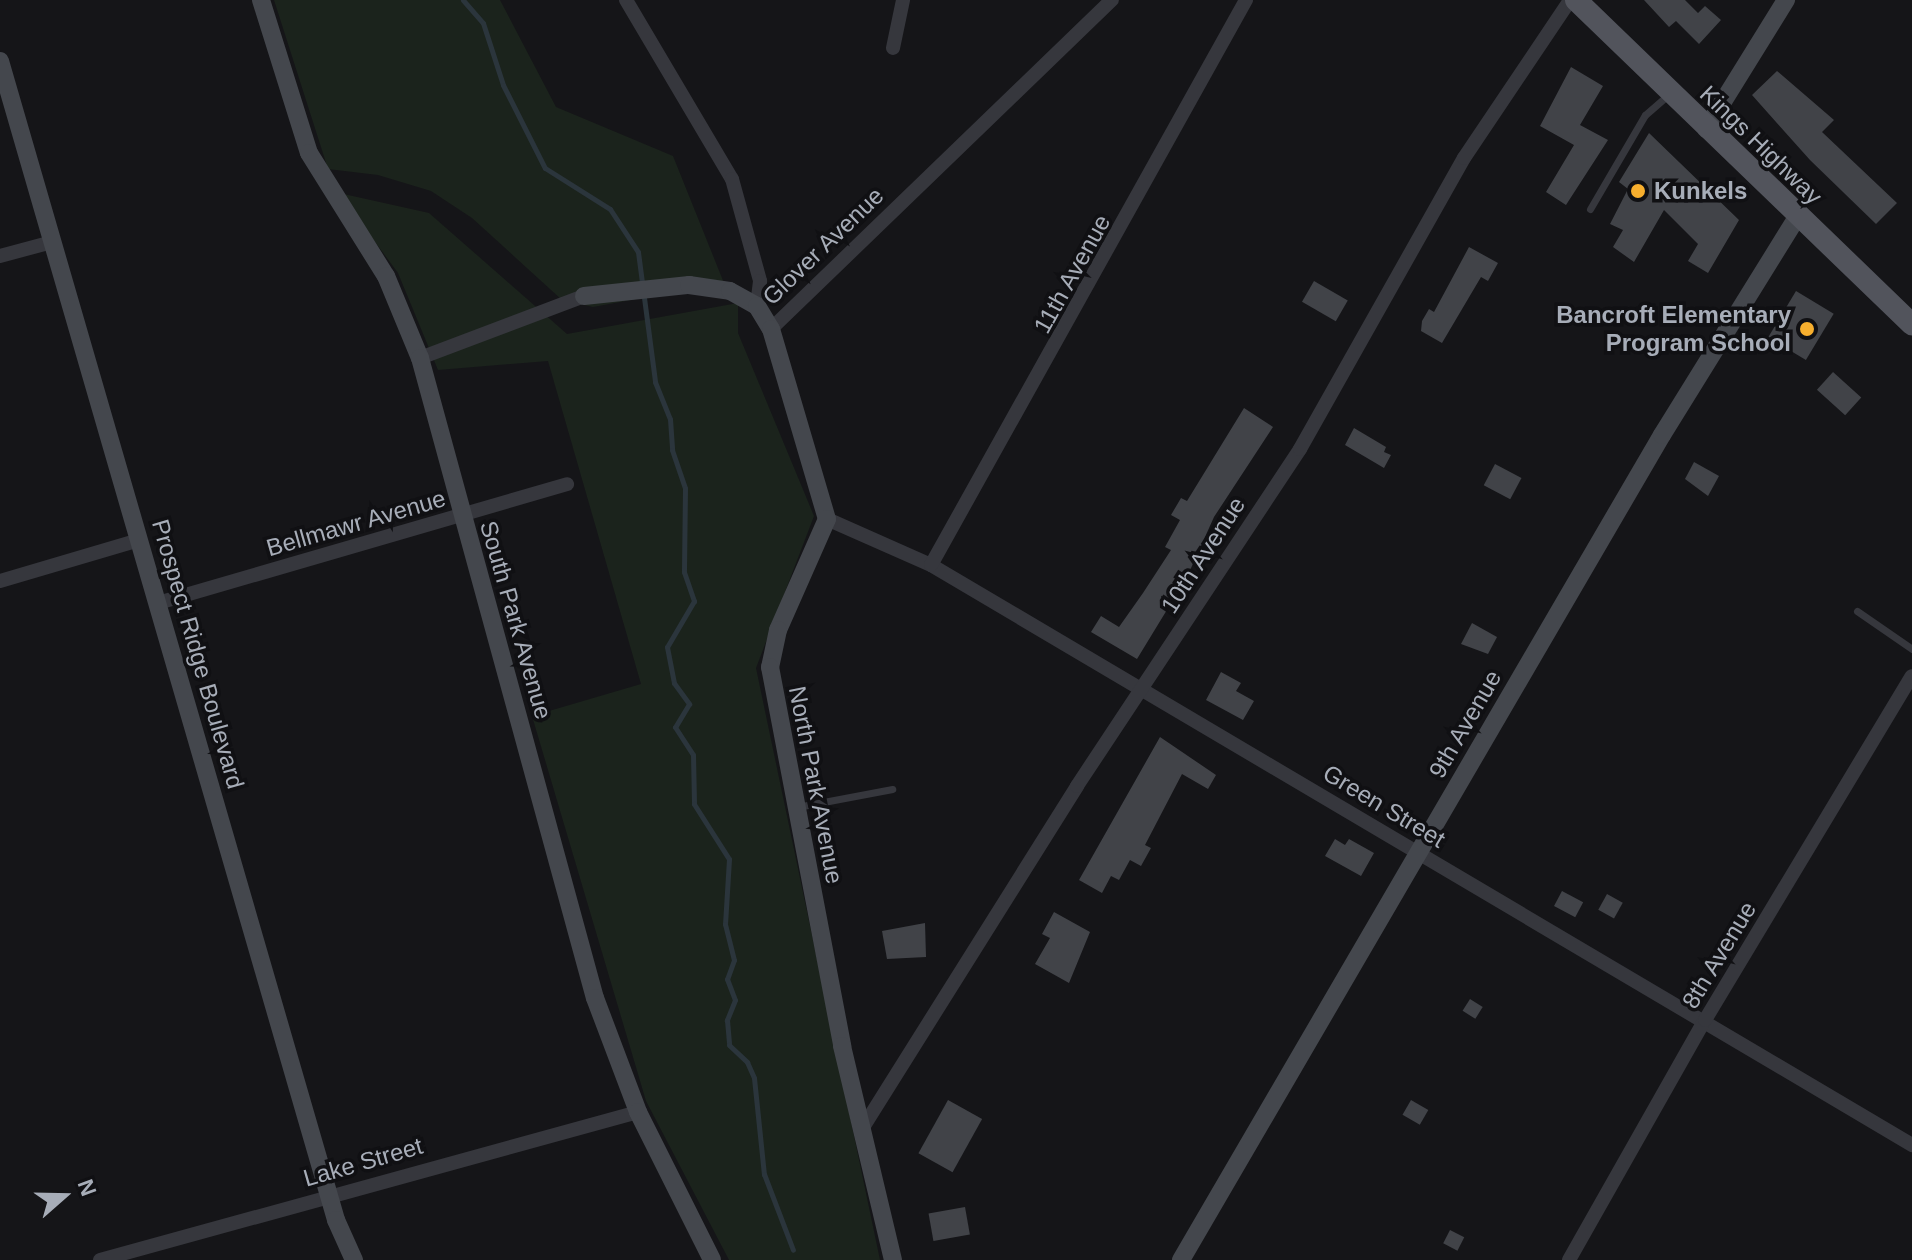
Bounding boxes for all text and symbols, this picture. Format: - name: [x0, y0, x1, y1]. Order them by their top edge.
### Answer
- street label: Kings Highway: [1694, 80, 1828, 210]
- place label: Kunkels: [1654, 177, 1747, 205]
- street label: Glover Avenue: [756, 181, 890, 311]
- marker: Kunkels: [1629, 182, 1647, 200]
- street label: 11th Avenue: [1027, 209, 1117, 339]
- place label: Bancroft Elementary Program School: [1556, 301, 1791, 357]
- marker: Bancroft Elementary Program School: [1798, 320, 1816, 338]
- street label: Bellmawr Avenue: [262, 483, 450, 563]
- street label: 10th Avenue: [1154, 491, 1252, 619]
- street label: Prospect Ridge Boulevard: [146, 516, 250, 792]
- street label: South Park Avenue: [474, 517, 558, 723]
- street label: 9th Avenue: [1422, 664, 1508, 784]
- street label: North Park Avenue: [783, 683, 849, 887]
- street label: Green Street: [1318, 758, 1450, 854]
- street label: 8th Avenue: [1675, 896, 1763, 1014]
- street label: Lake Street: [300, 1131, 426, 1193]
- north arrow: [24, 1156, 104, 1236]
- text: N: [73, 1176, 101, 1199]

